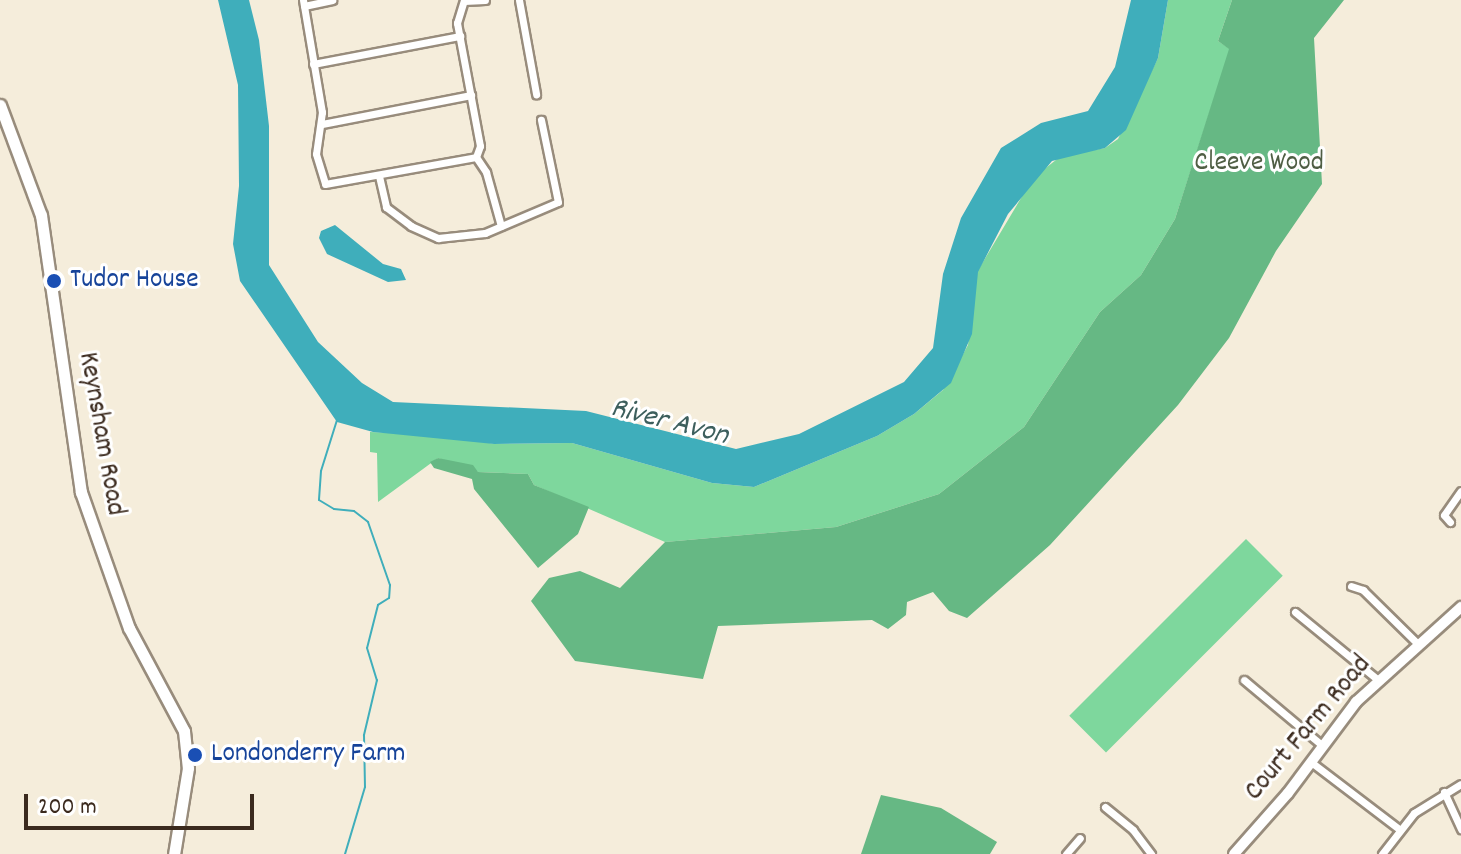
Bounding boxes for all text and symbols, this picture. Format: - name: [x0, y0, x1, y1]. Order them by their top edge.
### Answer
- park label: Cleeve Wood: [1194, 147, 1324, 181]
- place label: Tudor House: [70, 264, 199, 298]
- marker: Tudor House: [45, 272, 63, 290]
- street label: Keynsham Road: [69, 350, 131, 518]
- water label: River Avon: [606, 392, 732, 456]
- street label: Court Farm Road: [1238, 649, 1380, 809]
- place label: Londonderry Farm: [211, 738, 406, 772]
- marker: Londonderry Farm: [186, 746, 204, 764]
- scale bar: [28, 778, 258, 828]
- text: 200 m: [38, 791, 97, 825]

